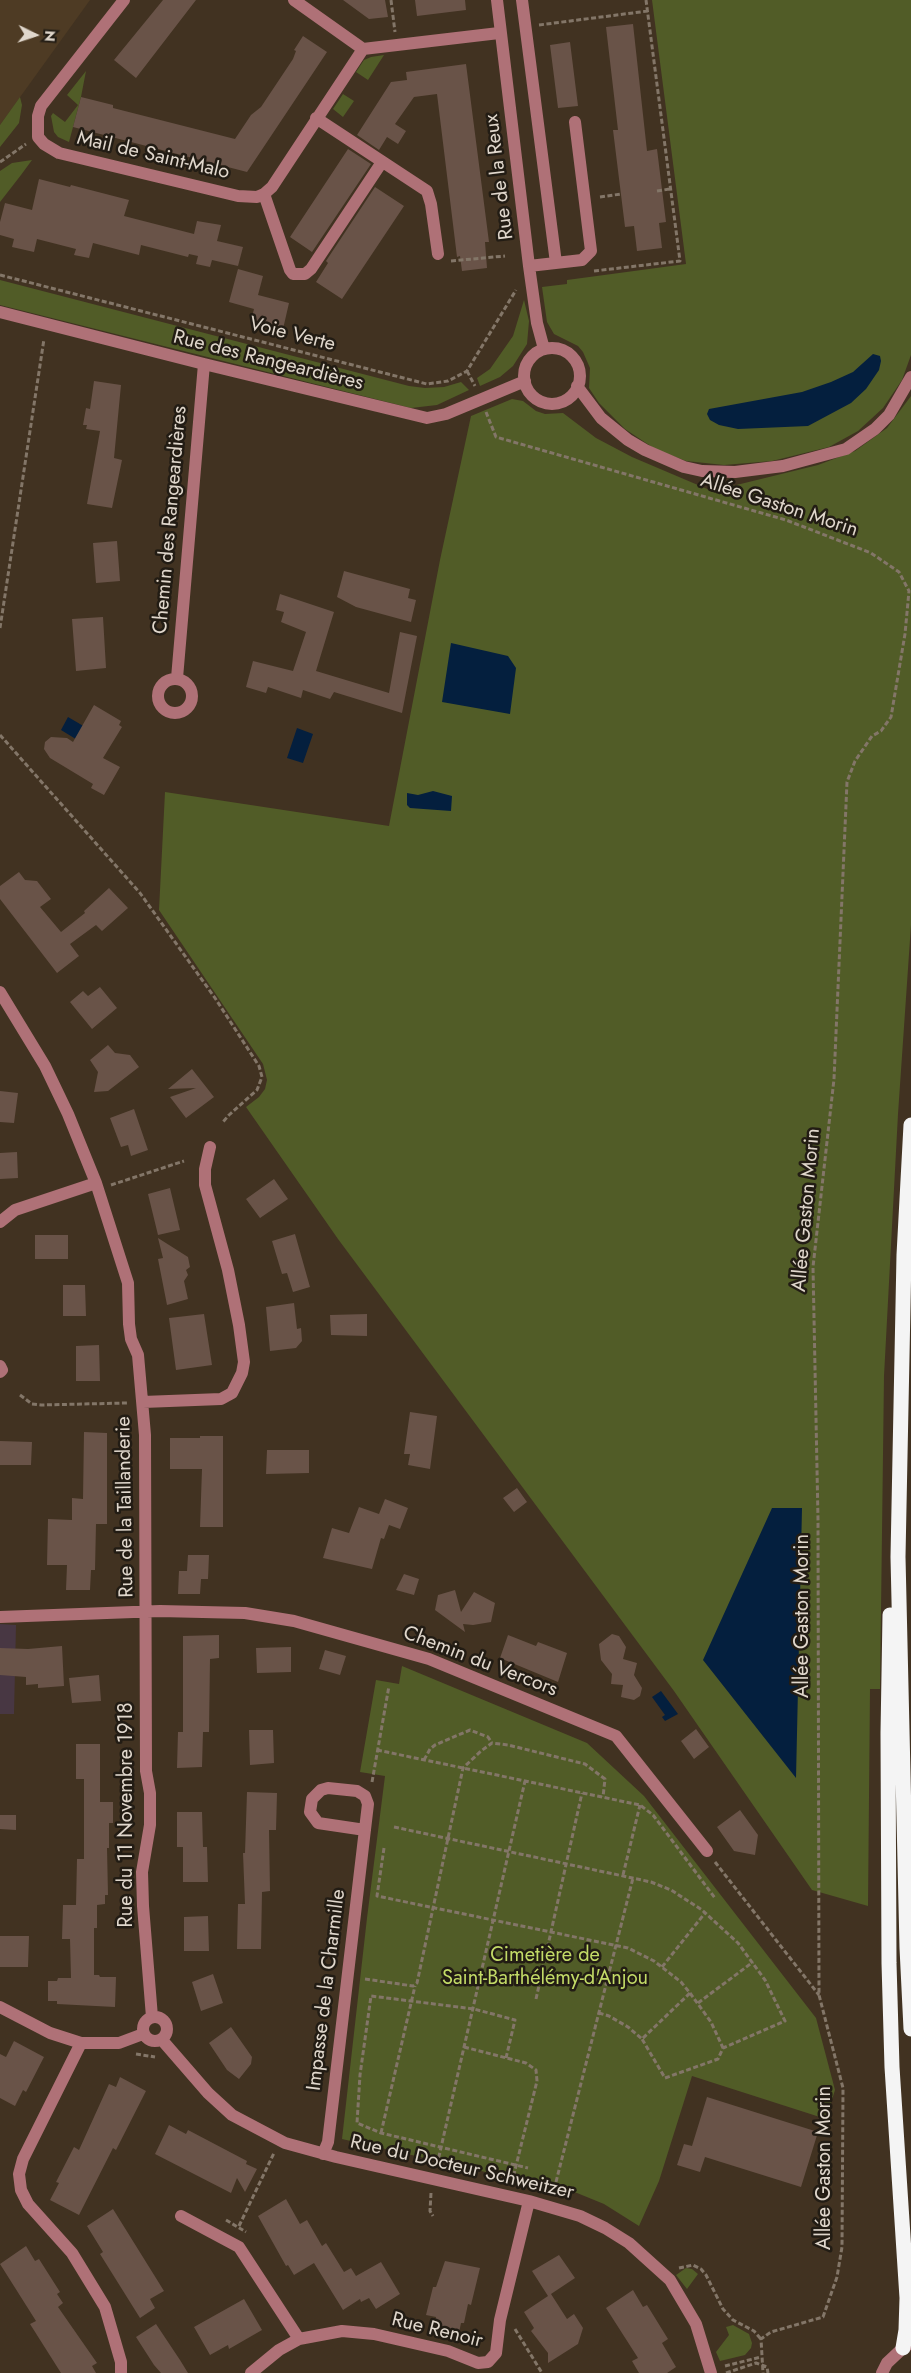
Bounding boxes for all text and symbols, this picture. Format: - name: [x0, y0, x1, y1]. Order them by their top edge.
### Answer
- north arrow: [10, 10, 60, 60]
- text: N: [40, 30, 60, 42]
- street label: Rue de la Reux: [480, 113, 520, 241]
- street label: Mail de Saint-Malo: [74, 127, 232, 185]
- street label: Voie Verte: [246, 313, 338, 357]
- street label: Rue des Rangeardières: [170, 326, 366, 396]
- street label: Chemin des Rangeardières: [149, 405, 193, 635]
- street label: Allée Gaston Morin: [697, 469, 861, 543]
- street label: Allée Gaston Morin: [788, 1127, 826, 1293]
- street label: Rue de la Taillanderie: [112, 1416, 140, 1598]
- street label: Allée Gaston Morin: [791, 1534, 815, 1698]
- street label: Chemin du Vercors: [399, 1621, 561, 1703]
- street label: Rue du 11 Novembre 1918: [115, 1702, 139, 1928]
- street label: Impasse de la Charmille: [303, 1888, 351, 2092]
- park label: Cimetière de Saint-Barthélémy-d'Anjou: [442, 1944, 648, 1991]
- street label: Allée Gaston Morin: [813, 2086, 837, 2250]
- street label: Rue du Docteur Schweitzer: [348, 2131, 576, 2205]
- street label: Rue Renoir: [389, 2308, 485, 2354]

